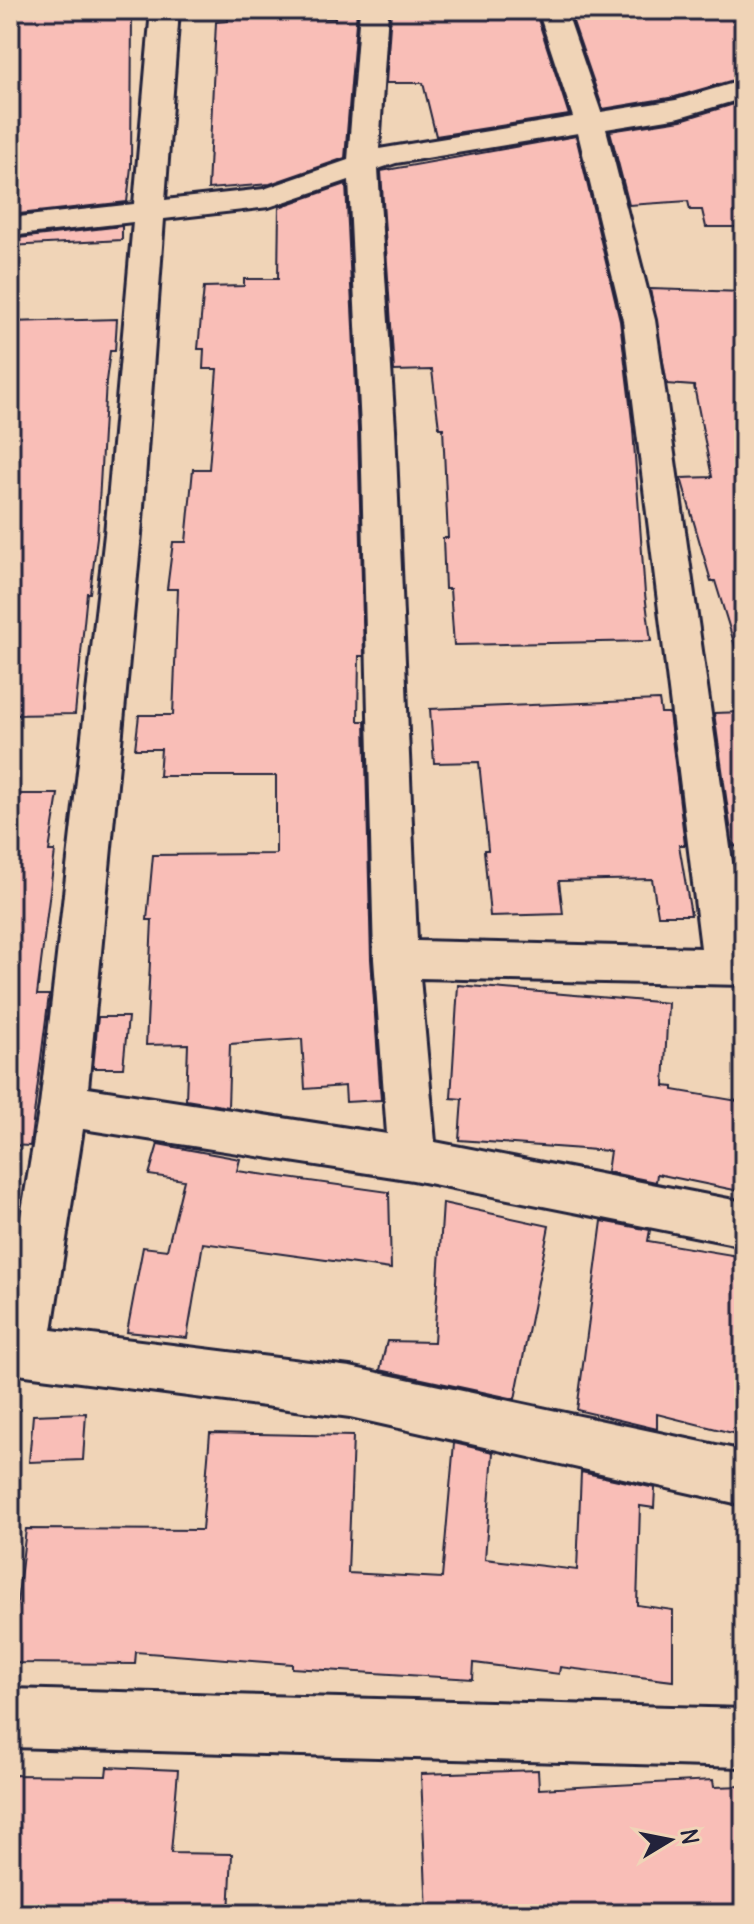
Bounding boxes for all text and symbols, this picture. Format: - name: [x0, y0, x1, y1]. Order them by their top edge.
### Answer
- north arrow: [630, 1800, 710, 1880]
- text: N: [675, 1827, 705, 1846]

